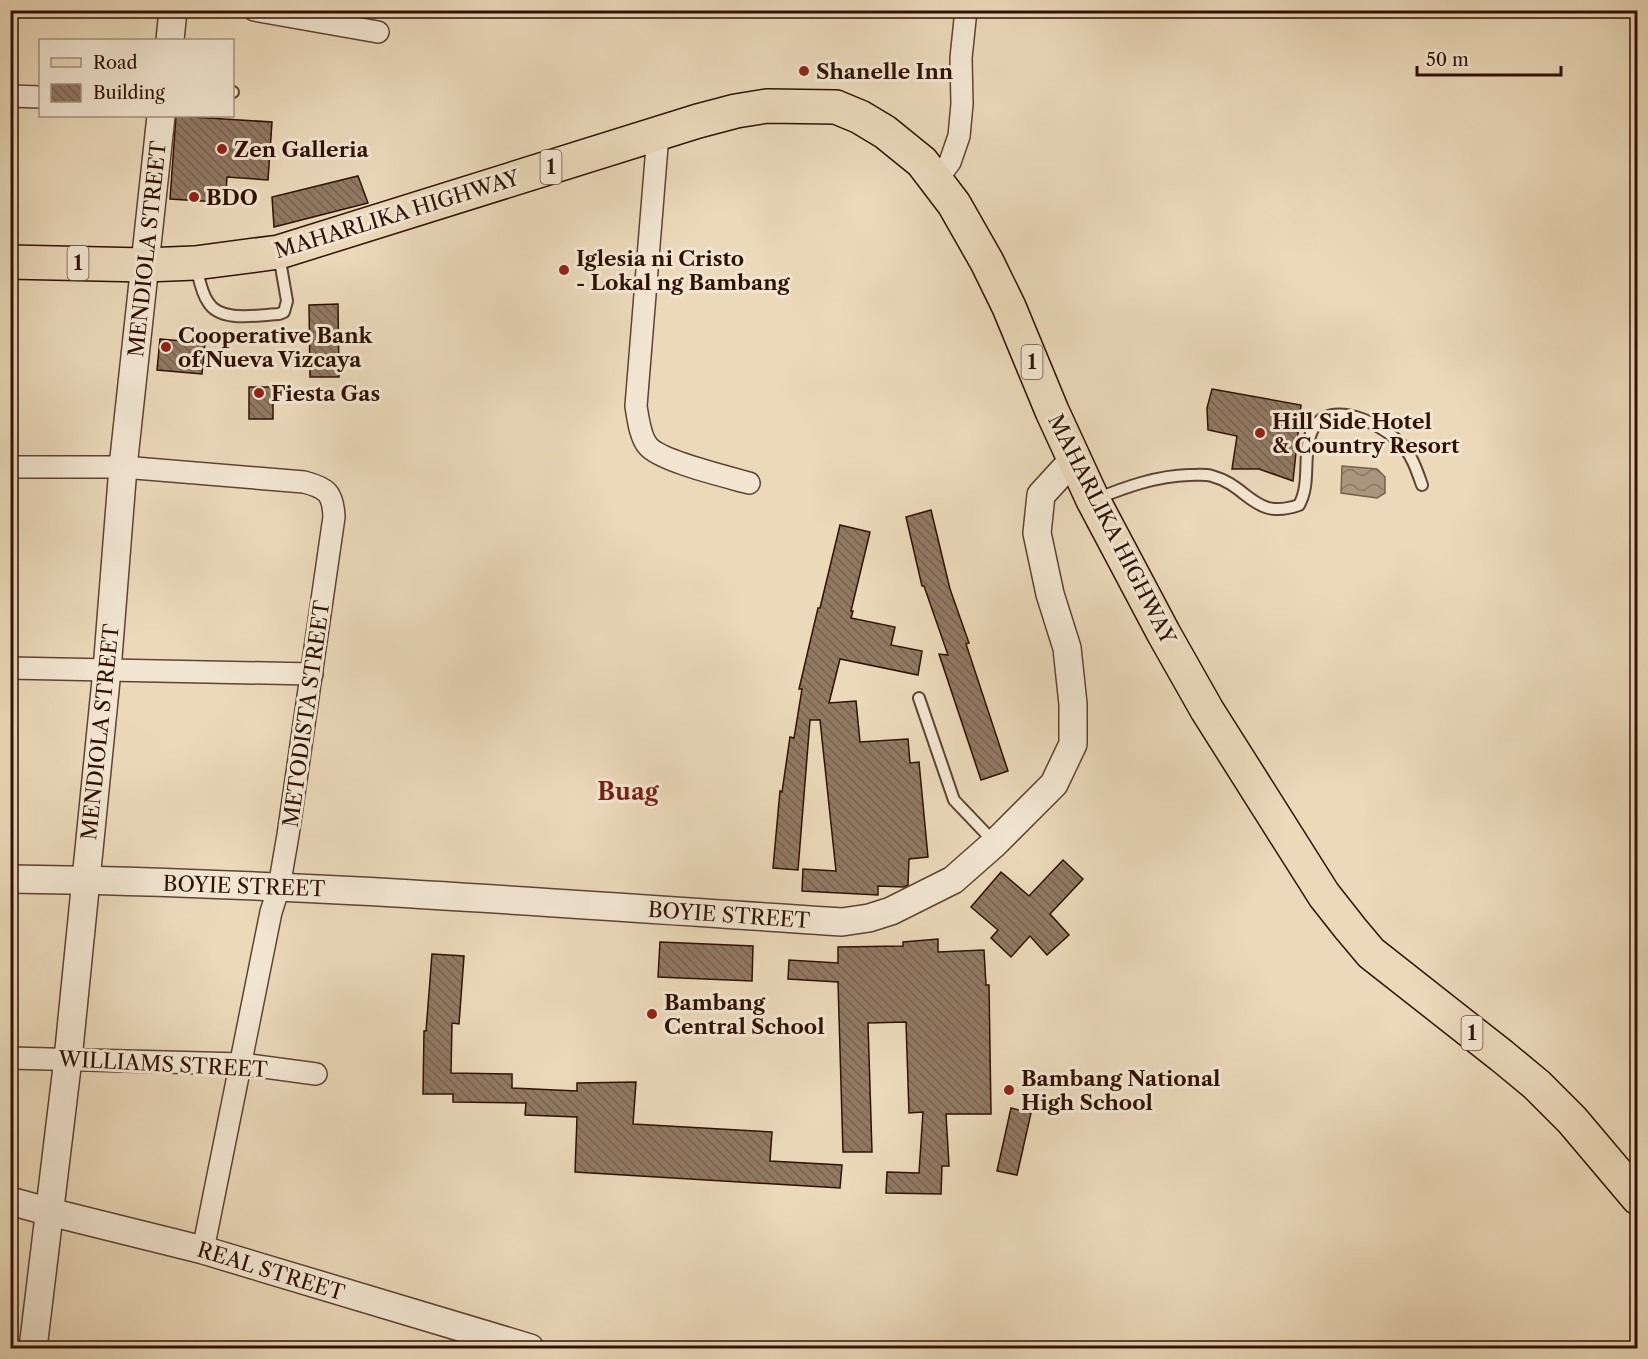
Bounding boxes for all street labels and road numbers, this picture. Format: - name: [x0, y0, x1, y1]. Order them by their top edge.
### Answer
- street label: MENDIOLA STREET: [123, 139, 171, 358]
- road number: 1: [540, 150, 562, 184]
- street label: MAHARLIKA HIGHWAY: [272, 164, 524, 263]
- road number: 1: [68, 246, 88, 280]
- road number: 1: [1022, 345, 1042, 379]
- street label: MAHARLIKA HIGHWAY: [1043, 410, 1181, 649]
- street label: METODISTA STREET: [278, 599, 334, 829]
- street label: MENDIOLA STREET: [76, 622, 124, 841]
- street label: BOYIE STREET: [162, 871, 326, 901]
- street label: BOYIE STREET: [647, 897, 811, 933]
- road number: 1: [1462, 1016, 1482, 1050]
- street label: WILLIAMS STREET: [57, 1046, 269, 1082]
- street label: REAL STREET: [194, 1237, 348, 1305]

